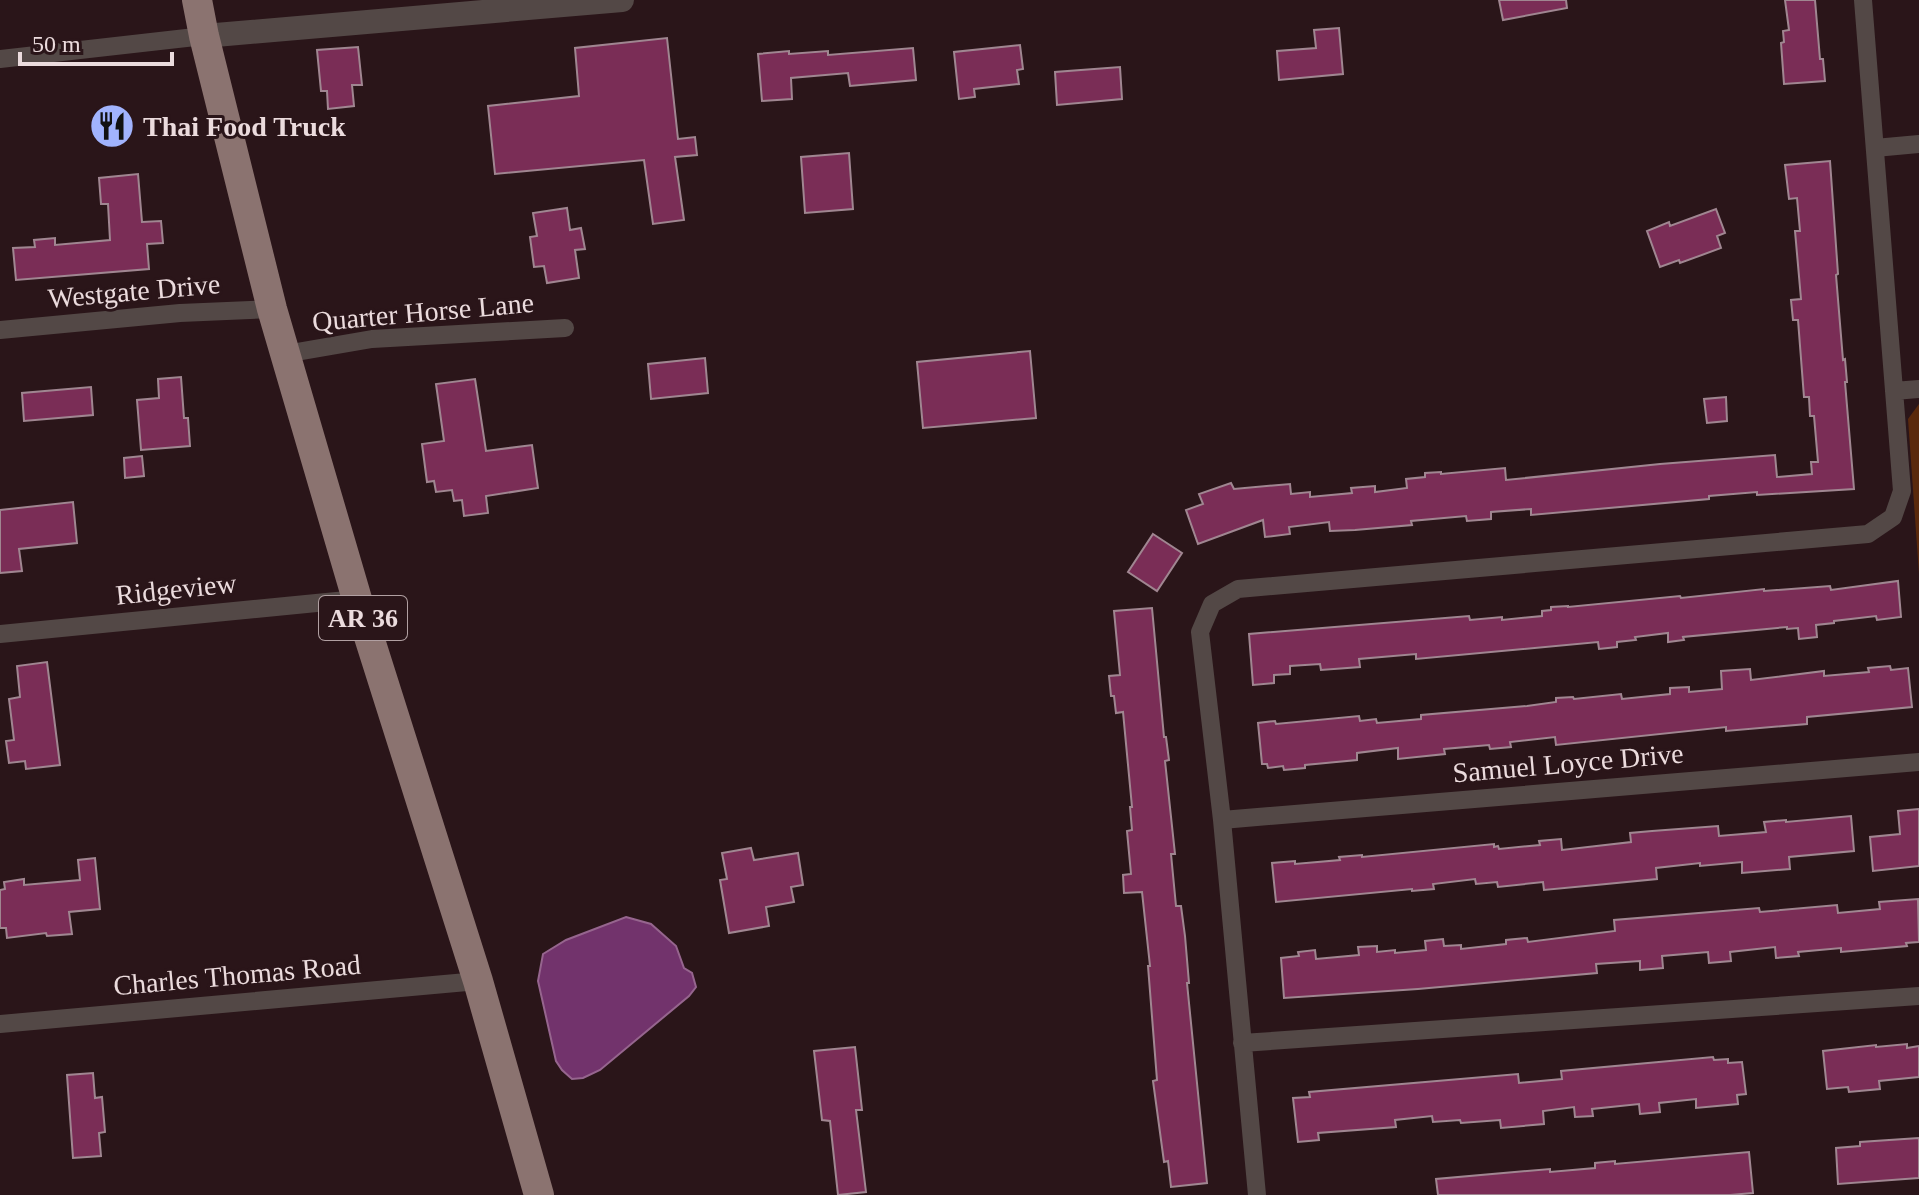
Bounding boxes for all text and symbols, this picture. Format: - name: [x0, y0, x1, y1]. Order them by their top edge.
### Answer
- scale bar: [20, 16, 172, 66]
- text: 50 m: [32, 31, 81, 57]
- restaurant icon: Thai Food Truck: [88, 102, 136, 150]
- place label: Thai Food Truck: [143, 111, 346, 142]
- street label: Westgate Drive: [47, 268, 221, 314]
- street label: Quarter Horse Lane: [311, 287, 535, 337]
- street label: Ridgeview: [114, 567, 239, 611]
- road number: AR 36: [319, 596, 407, 640]
- street label: Samuel Loyce Drive: [1451, 737, 1685, 789]
- street label: Charles Thomas Road: [112, 949, 362, 1001]

